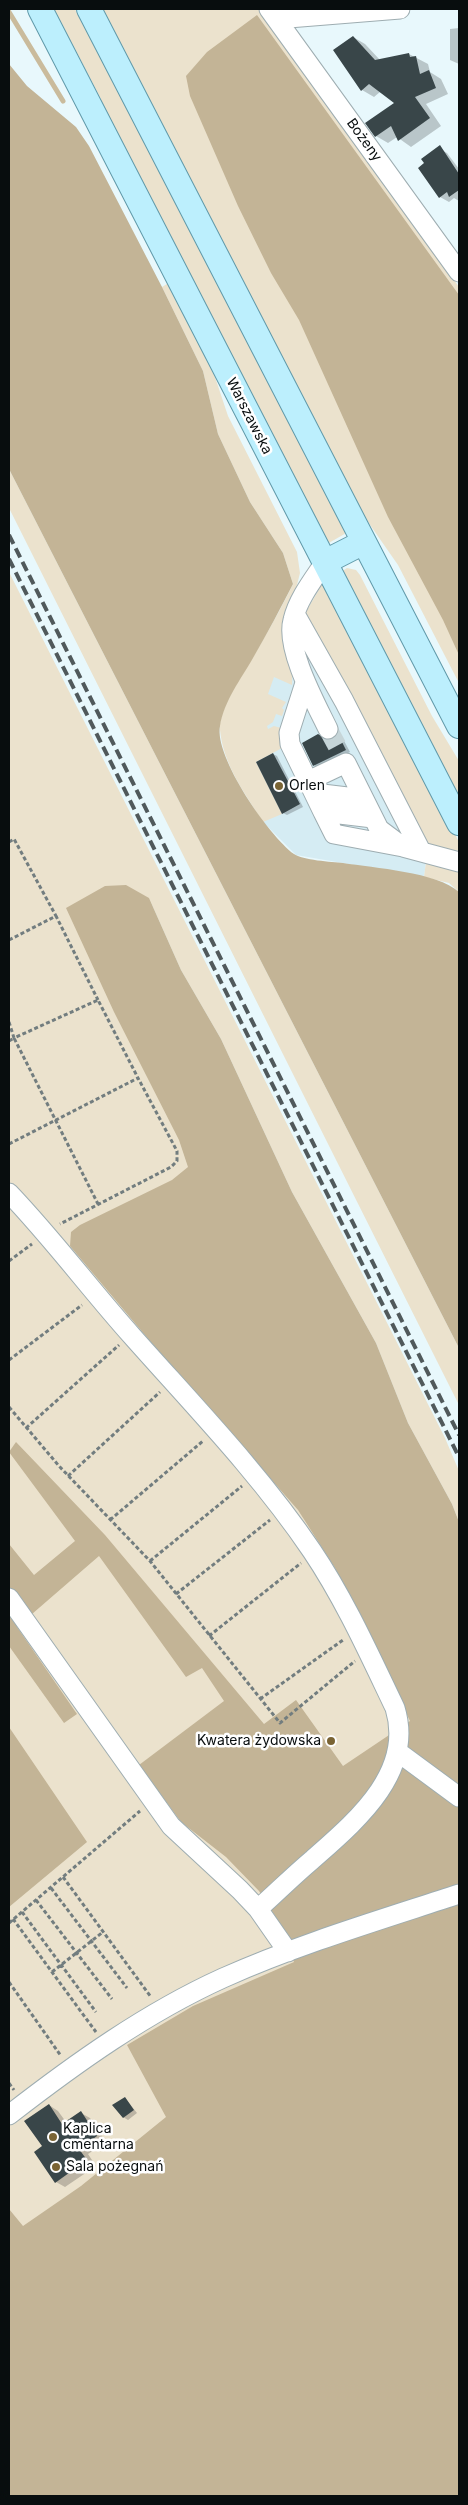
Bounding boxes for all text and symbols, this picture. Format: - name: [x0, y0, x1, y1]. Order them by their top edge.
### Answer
- street label: Bożeny: [343, 115, 385, 165]
- street label: Warszawska: [223, 375, 275, 457]
- place label: Orlen: [289, 778, 325, 794]
- marker: Orlen: [273, 780, 285, 792]
- place label: Kwatera żydowska: [197, 1733, 321, 1749]
- marker: Kwatera żydowska: [325, 1735, 337, 1747]
- place label: Kaplica cmentarna: [63, 2121, 134, 2154]
- marker: Kaplica cmentarna: [47, 2131, 59, 2143]
- place label: Sala pożegnań: [66, 2159, 163, 2175]
- marker: Sala pożegnań: [50, 2161, 62, 2173]

